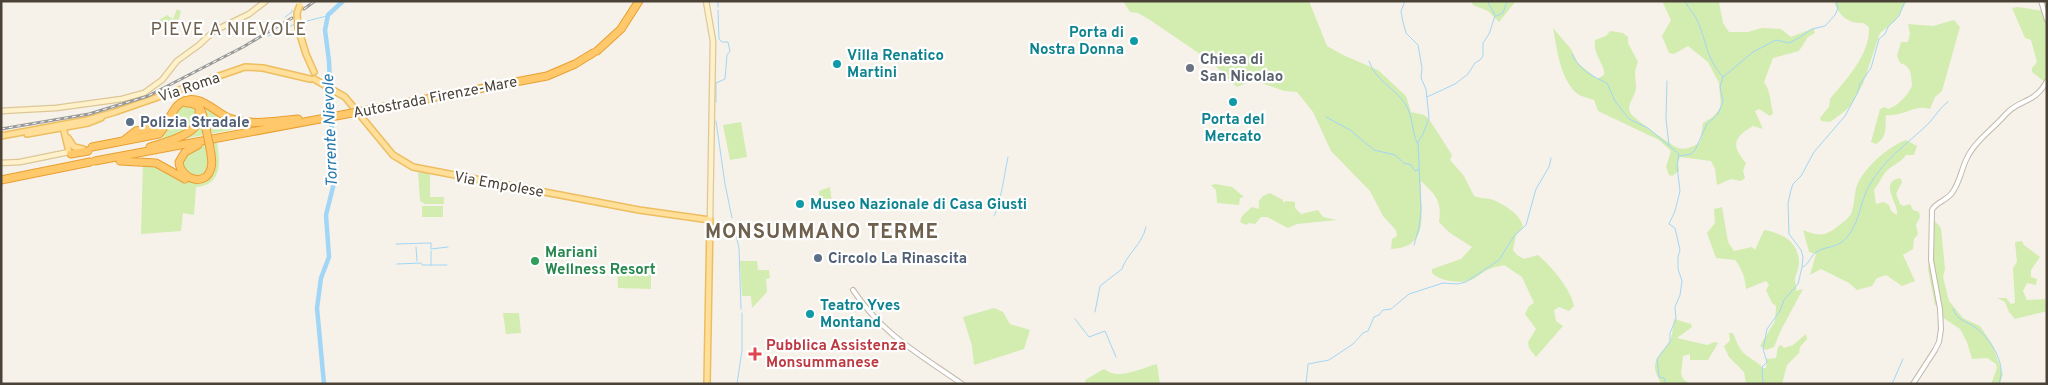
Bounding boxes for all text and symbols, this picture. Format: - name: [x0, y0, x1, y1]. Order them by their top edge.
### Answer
- district label: PIEVE A NIEVOLE: [151, 19, 307, 42]
- place label: Porta di Nostra Donna: [1029, 24, 1124, 60]
- marker: Porta di Nostra Donna: [1128, 35, 1140, 47]
- place label: Villa Renatico Martini: [847, 47, 944, 83]
- place label: Chiesa di San Nicolao: [1200, 51, 1283, 87]
- marker: Villa Renatico Martini: [831, 58, 843, 70]
- marker: Chiesa di San Nicolao: [1184, 62, 1196, 74]
- street label: Via Roma: [156, 69, 223, 108]
- water label: Torrente Nievole: [319, 73, 343, 188]
- street label: Autostrada Firenze-Mare: [352, 73, 519, 124]
- marker: Porta del Mercato: [1227, 96, 1239, 108]
- place label: Porta del Mercato: [1201, 111, 1265, 147]
- place label: Polizia Stradale: [140, 114, 250, 133]
- marker: Polizia Stradale: [124, 116, 136, 128]
- street label: Via Empolese: [452, 168, 545, 203]
- place label: Museo Nazionale di Casa Giusti: [810, 196, 1027, 215]
- marker: Museo Nazionale di Casa Giusti: [794, 198, 806, 210]
- district label: MONSUMMANO TERME: [705, 220, 939, 246]
- place label: Mariani Wellness Resort: [545, 244, 656, 280]
- place label: Circolo La Rinascita: [828, 250, 967, 269]
- marker: Circolo La Rinascita: [812, 252, 824, 264]
- marker: Mariani Wellness Resort: [529, 255, 541, 267]
- place label: Teatro Yves Montand: [820, 297, 900, 333]
- marker: Teatro Yves Montand: [804, 308, 816, 320]
- place label: Pubblica Assistenza Monsummanese: [766, 337, 906, 373]
- marker: Pubblica Assistenza Monsummanese: [748, 347, 762, 361]

